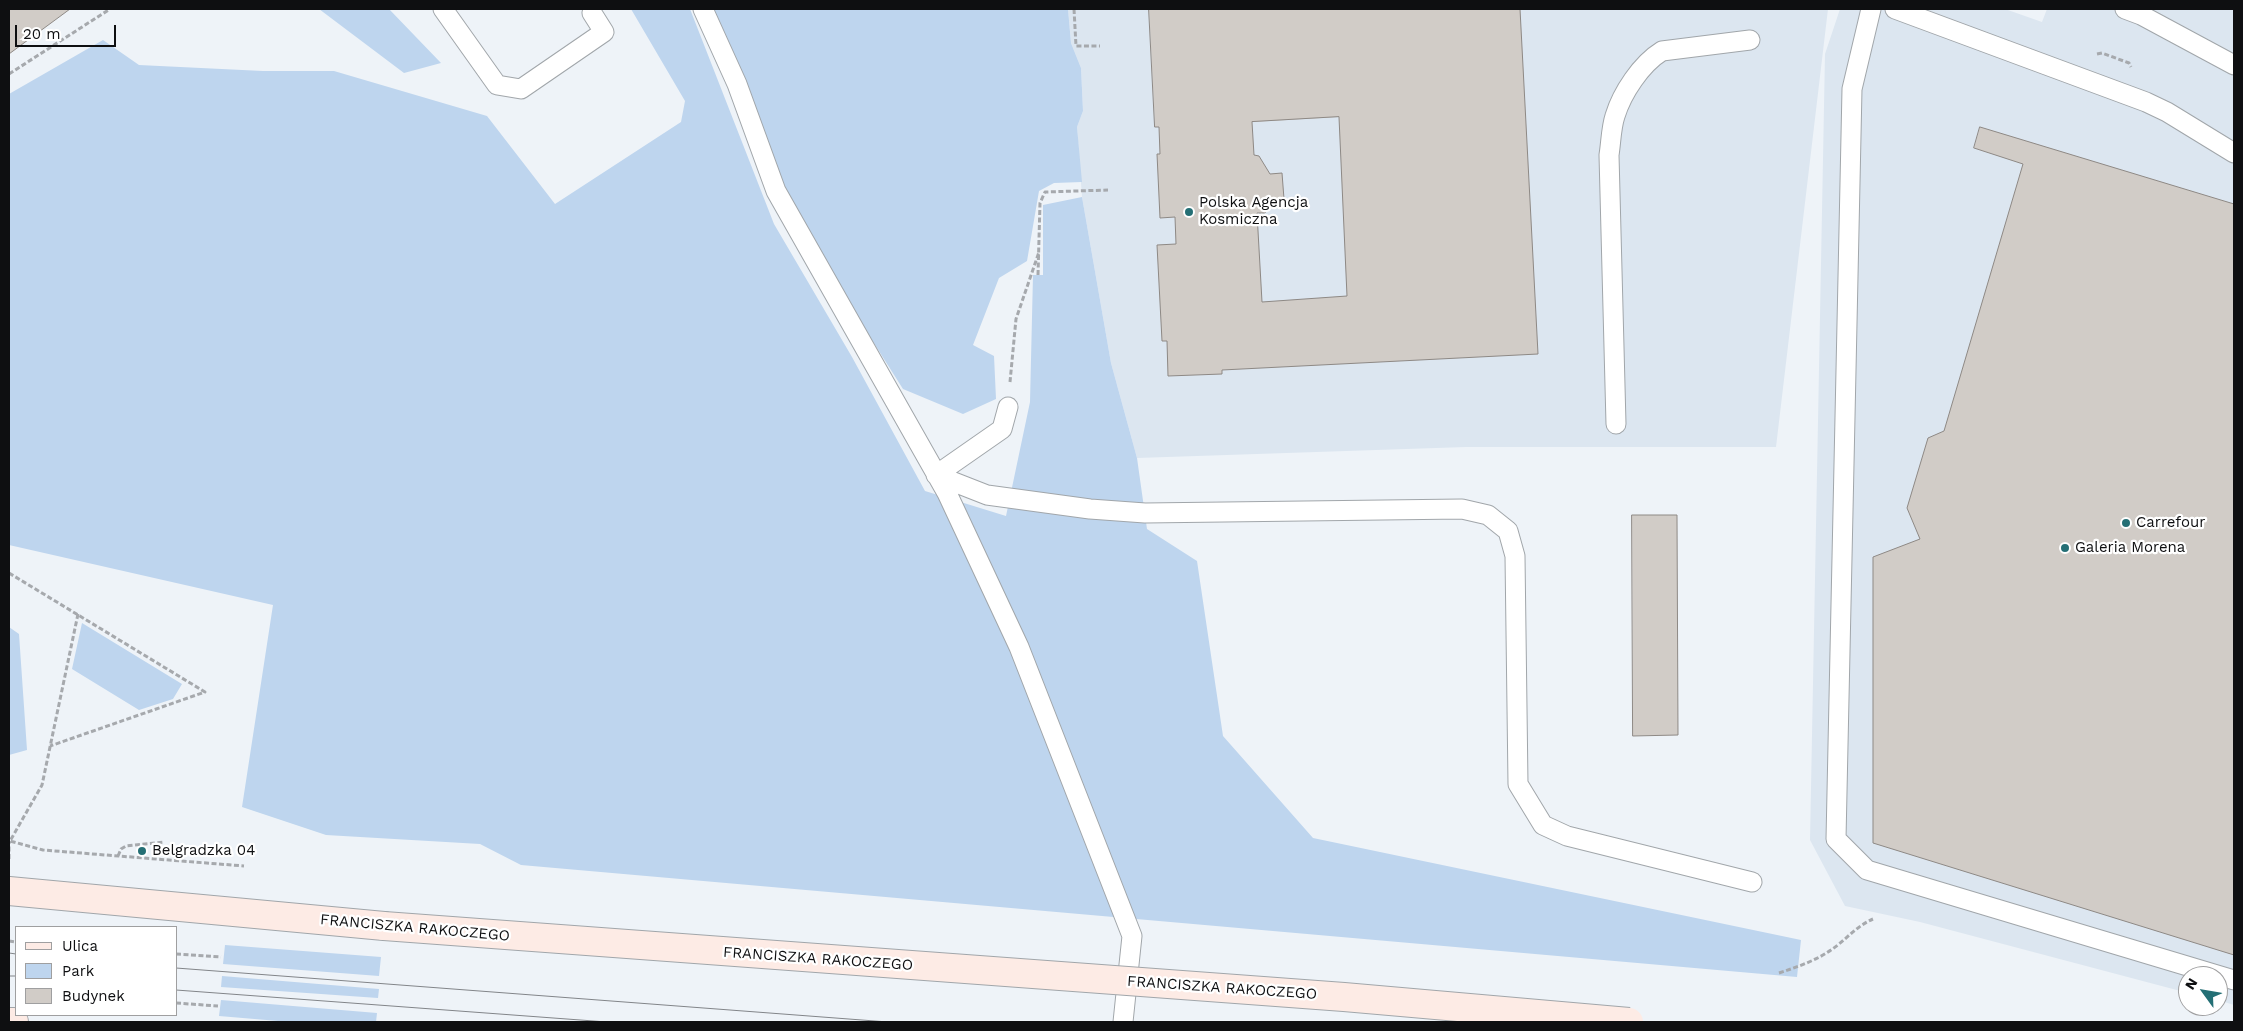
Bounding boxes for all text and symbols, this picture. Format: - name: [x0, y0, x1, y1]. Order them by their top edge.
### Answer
- scale bar: [18, 15, 119, 47]
- text: 20 m: [23, 25, 61, 43]
- place label: Polska Agencja Kosmiczna: [1199, 194, 1308, 229]
- marker: Polska Agencja Kosmiczna: [1183, 206, 1195, 218]
- place label: Carrefour: [2136, 514, 2205, 532]
- marker: Carrefour: [2120, 517, 2132, 529]
- place label: Galeria Morena: [2075, 539, 2185, 557]
- marker: Galeria Morena: [2059, 542, 2071, 554]
- place label: Belgradzka 04: [152, 842, 255, 860]
- marker: Belgradzka 04: [136, 845, 148, 857]
- street label: FRANCISZKA RAKOCZEGO: [319, 911, 511, 945]
- legend: [15, 926, 178, 1016]
- text: Ulica: [62, 937, 98, 955]
- street label: FRANCISZKA RAKOCZEGO: [722, 943, 914, 975]
- text: Park: [62, 962, 94, 980]
- north arrow: [2178, 966, 2228, 1016]
- street label: FRANCISZKA RAKOCZEGO: [1126, 972, 1318, 1004]
- text: N: [2182, 975, 2201, 992]
- text: Budynek: [62, 987, 125, 1005]

